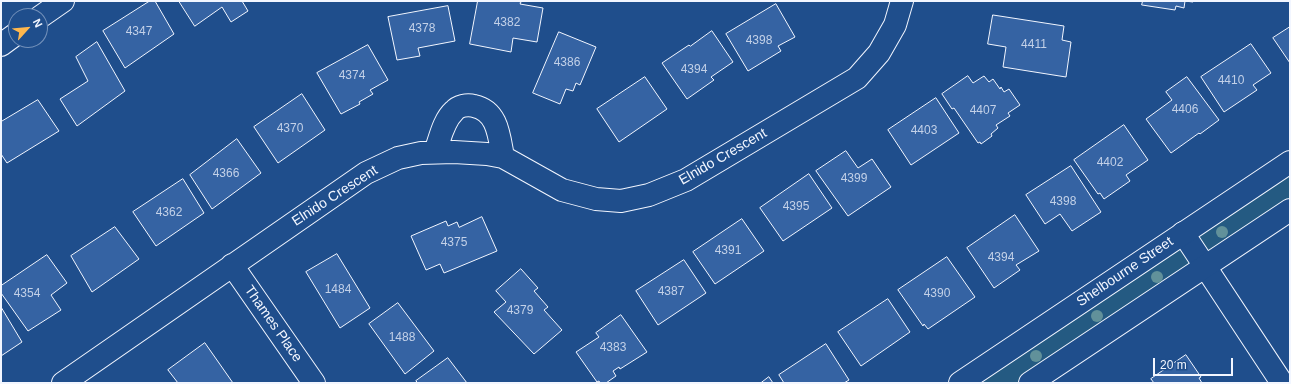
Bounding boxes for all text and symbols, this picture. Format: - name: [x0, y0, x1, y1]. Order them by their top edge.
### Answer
- north arrow: [8, 8, 48, 48]
- house number: 4382: [494, 16, 520, 30]
- text: N: [31, 17, 45, 29]
- house number: 4378: [409, 22, 435, 36]
- house number: 4347: [126, 25, 152, 39]
- house number: 4398: [746, 34, 772, 48]
- house number: 4411: [1021, 38, 1047, 52]
- house number: 4386: [554, 56, 580, 70]
- house number: 4394: [681, 63, 707, 77]
- house number: 4374: [339, 69, 365, 83]
- house number: 4410: [1218, 74, 1244, 88]
- house number: 4406: [1172, 103, 1198, 117]
- house number: 4407: [970, 104, 996, 118]
- house number: 4370: [277, 122, 303, 136]
- house number: 4403: [911, 124, 937, 138]
- street label: Elnido Crescent: [676, 125, 770, 189]
- house number: 4402: [1097, 156, 1123, 170]
- street label: Elnido Crescent: [289, 162, 381, 230]
- house number: 4366: [213, 167, 239, 181]
- house number: 4399: [841, 172, 867, 186]
- house number: 4398: [1050, 195, 1076, 209]
- house number: 4395: [783, 200, 809, 214]
- house number: 4362: [156, 206, 182, 220]
- street label: Shelbourne Street: [1074, 233, 1176, 311]
- house number: 4375: [441, 236, 467, 250]
- house number: 4391: [715, 244, 741, 258]
- house number: 4394: [988, 251, 1014, 265]
- street label: Thames Place: [240, 283, 306, 365]
- house number: 1484: [325, 283, 351, 297]
- house number: 4387: [658, 285, 684, 299]
- house number: 4354: [14, 287, 40, 301]
- house number: 4390: [924, 287, 950, 301]
- house number: 4379: [507, 304, 533, 318]
- house number: 1488: [389, 331, 415, 345]
- house number: 4383: [600, 341, 626, 355]
- scale bar: [1155, 350, 1235, 376]
- text: 20 m: [1160, 358, 1187, 372]

